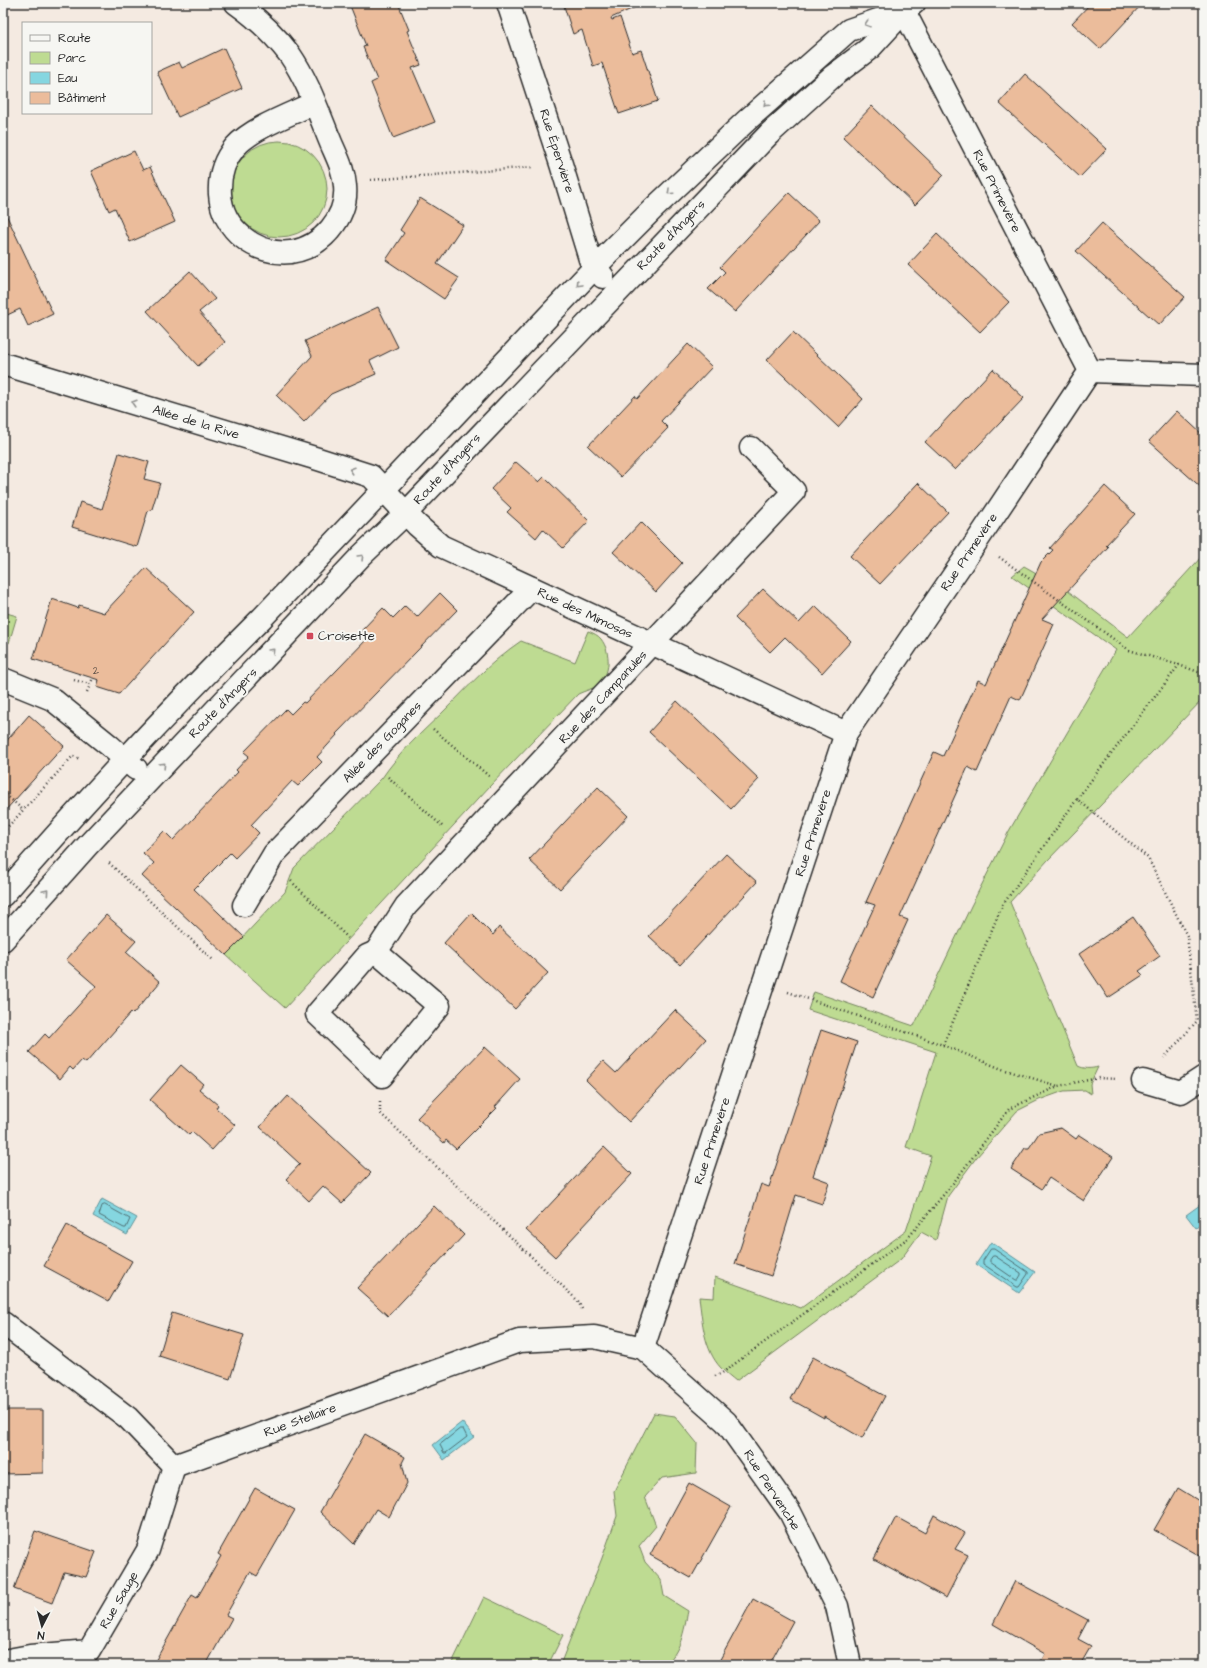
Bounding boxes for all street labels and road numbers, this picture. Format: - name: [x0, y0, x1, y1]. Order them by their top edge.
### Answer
- street label: Rue Épervière: [535, 107, 579, 195]
- street label: Rue Primevère: [968, 147, 1026, 235]
- street label: Route d'Angers: [633, 195, 710, 275]
- street label: Allée de la Rive: [151, 400, 241, 444]
- street label: Route d'Angers: [409, 429, 486, 509]
- street label: Rue Primevère: [936, 509, 1002, 595]
- street label: Rue des Mimosas: [534, 583, 636, 643]
- street label: Rue des Campanules: [555, 646, 652, 748]
- street label: Route d'Angers: [185, 663, 262, 743]
- street label: Allée des Goganes: [338, 697, 427, 787]
- street label: Rue Primevère: [790, 787, 836, 879]
- street label: Rue Primevère: [689, 1095, 735, 1187]
- street label: Rue Stellaire: [261, 1399, 339, 1441]
- street label: Rue Pervenche: [739, 1446, 805, 1534]
- street label: Rue Sauge: [95, 1568, 144, 1632]

